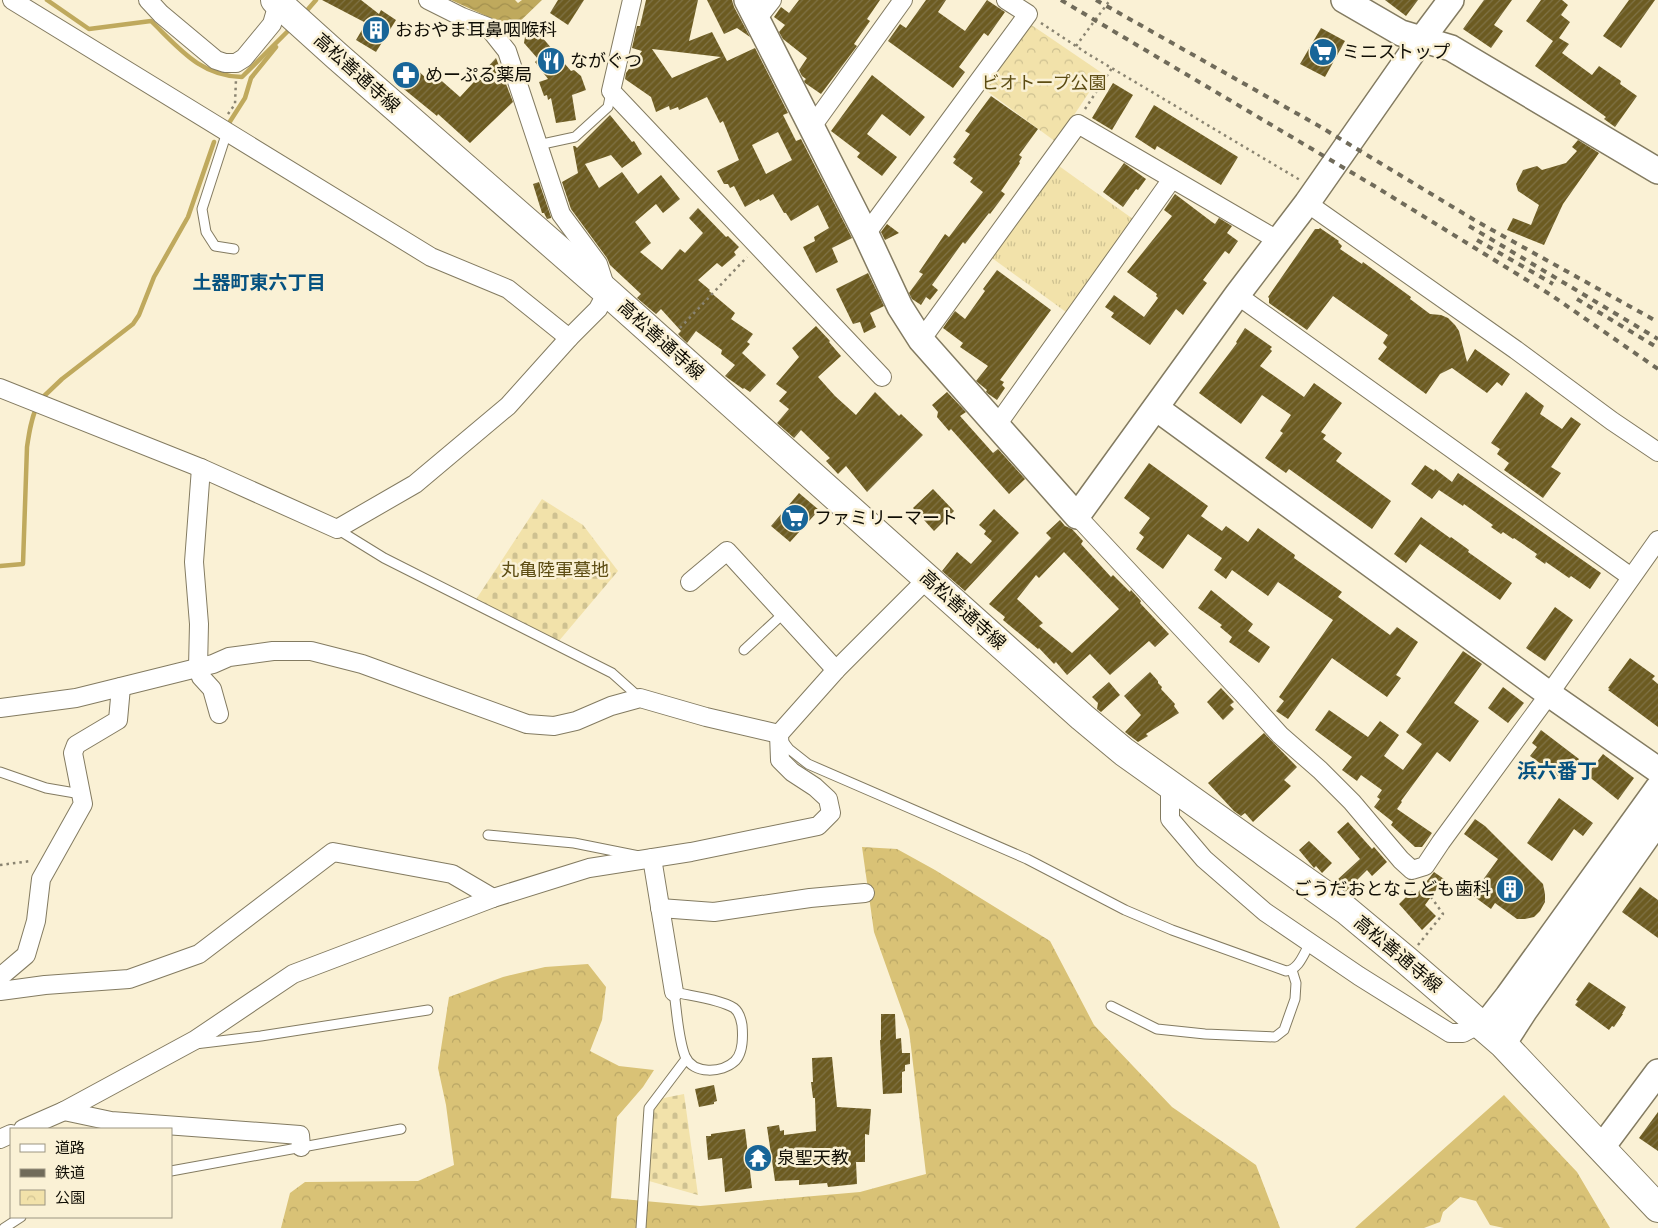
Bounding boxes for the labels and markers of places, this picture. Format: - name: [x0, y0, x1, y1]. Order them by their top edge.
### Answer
- building icon: おおやま耳鼻咽喉科: [361, 15, 391, 45]
- place label: おおやま耳鼻咽喉科: [395, 19, 557, 41]
- supermarket icon: ミニストップ: [1308, 37, 1338, 67]
- place label: ミニストップ: [1342, 41, 1450, 63]
- restaurant icon: ながぐつ: [536, 46, 566, 76]
- place label: ながぐつ: [570, 50, 642, 72]
- pharmacy icon: めーぷる薬局: [391, 60, 421, 90]
- place label: めーぷる薬局: [425, 64, 532, 86]
- supermarket icon: ファミリーマート: [780, 503, 810, 533]
- place label: ファミリーマート: [814, 507, 958, 529]
- building icon: ごうだおとなこども歯科: [1495, 874, 1525, 904]
- place label: ごうだおとなこども歯科: [1294, 878, 1491, 900]
- temple icon: 泉聖天教: [743, 1143, 773, 1173]
- place label: 泉聖天教: [777, 1147, 849, 1169]

